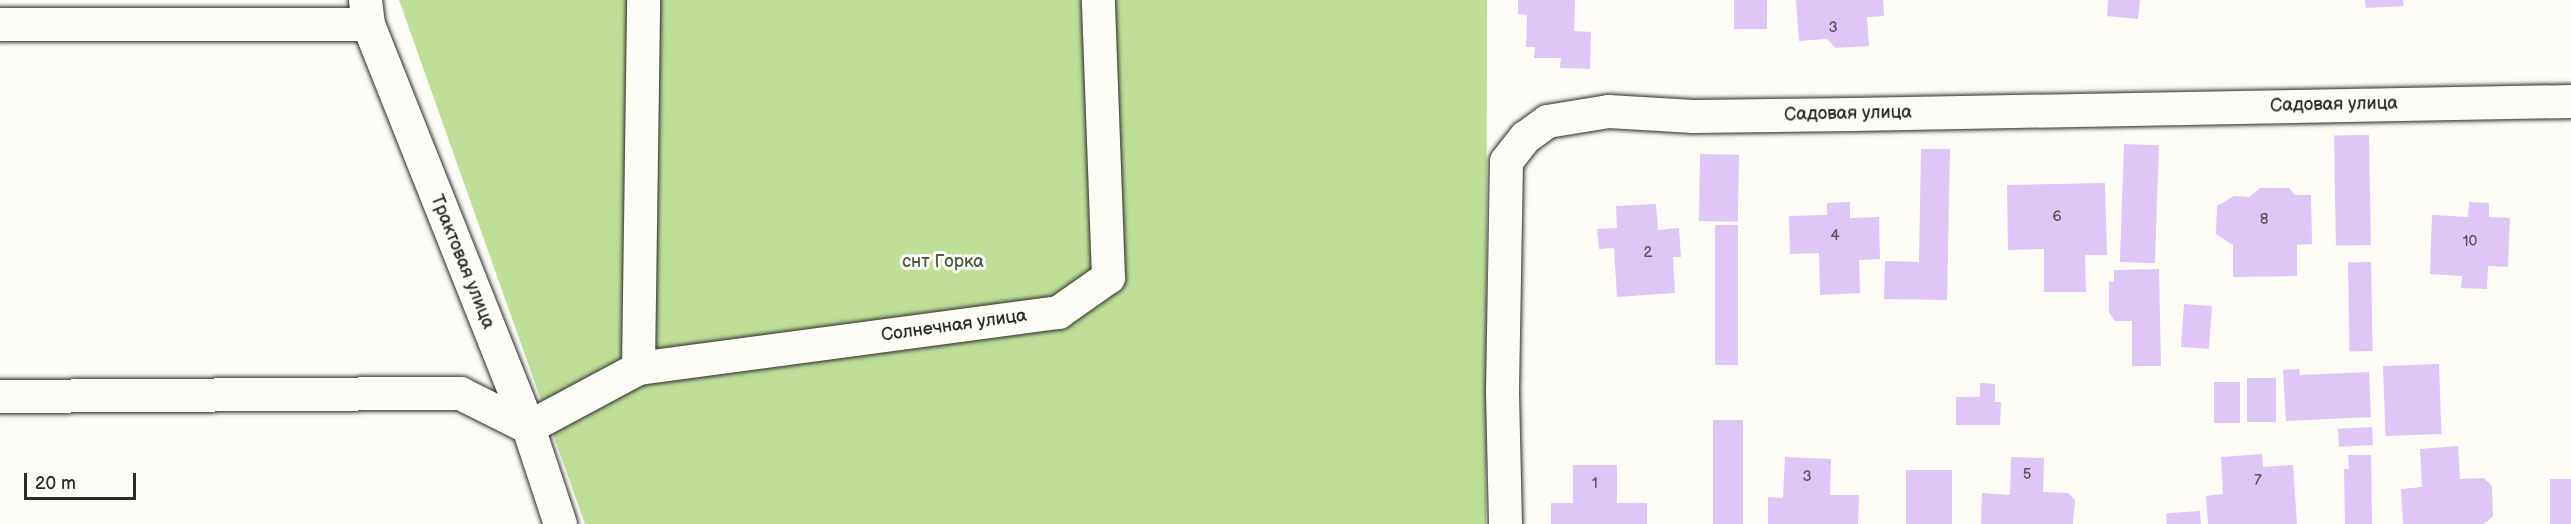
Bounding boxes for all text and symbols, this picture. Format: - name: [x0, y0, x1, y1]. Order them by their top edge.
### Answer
- house number: 3: [1828, 19, 1838, 37]
- street label: Садовая улица: [2270, 93, 2398, 117]
- street label: Садовая улица: [1784, 102, 1912, 126]
- street label: Трактовая улица: [425, 192, 499, 332]
- house number: 6: [2052, 208, 2062, 226]
- house number: 8: [2260, 211, 2268, 229]
- house number: 4: [1830, 227, 1840, 245]
- house number: 10: [2463, 233, 2477, 251]
- house number: 2: [1644, 244, 1652, 262]
- park label: снт Горка: [902, 251, 984, 273]
- street label: Солнечная улица: [880, 305, 1028, 347]
- scale bar: [27, 461, 140, 499]
- house number: 5: [2023, 466, 2031, 484]
- house number: 3: [1802, 468, 1812, 486]
- house number: 7: [2254, 472, 2262, 490]
- text: 20 m: [35, 473, 76, 494]
- house number: 1: [1592, 475, 1598, 493]

